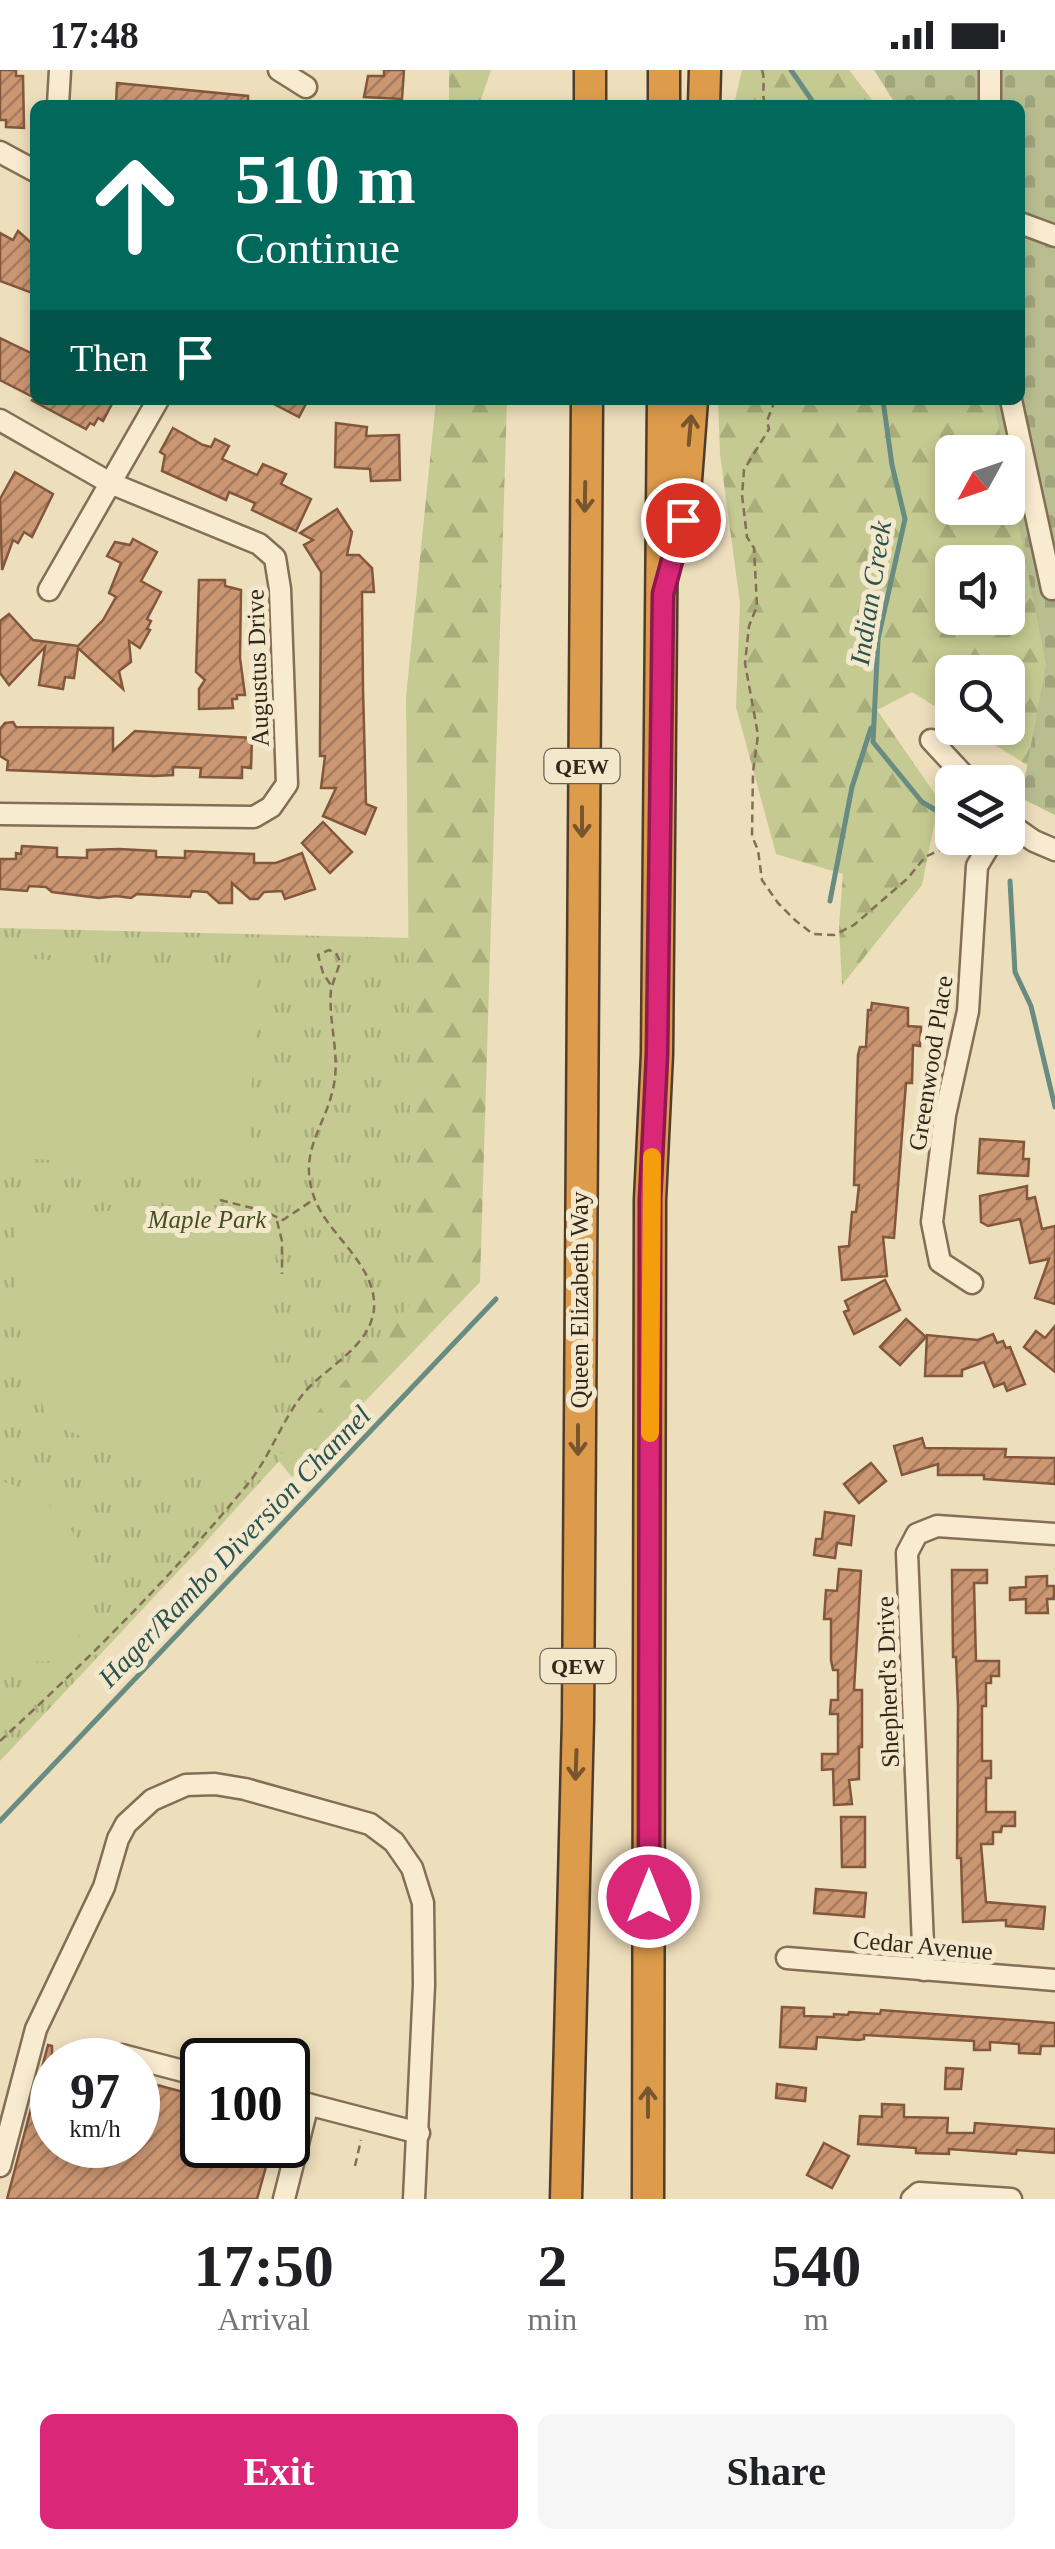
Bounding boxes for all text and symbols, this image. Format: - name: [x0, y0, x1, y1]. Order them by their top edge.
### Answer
- text: 17:48: [50, 14, 139, 56]
- icon: ahead: [70, 140, 200, 270]
- text: 510 m: [235, 141, 416, 218]
- text: Continue: [235, 223, 400, 273]
- icon: arrive: [168, 330, 223, 385]
- text: Then: [70, 337, 148, 379]
- one-way arrow: [681, 414, 700, 446]
- north arrow: [935, 435, 1025, 525]
- map controls: [935, 435, 1025, 855]
- pin: [641, 478, 726, 563]
- one-way arrow: [576, 481, 595, 513]
- icon: arrive: [656, 493, 711, 548]
- water label: Indian Creek: [844, 518, 897, 669]
- button: sound: [935, 545, 1025, 635]
- street label: Augustus Drive: [241, 589, 274, 747]
- button: search: [935, 655, 1025, 745]
- road number: QEW: [544, 749, 620, 783]
- button: layers: [935, 765, 1025, 855]
- one-way arrow: [572, 806, 592, 838]
- street label: Greenwood Place: [903, 974, 958, 1153]
- street label: Queen Elizabeth Way: [566, 1191, 593, 1408]
- park label: Maple Park: [147, 1206, 267, 1233]
- water label: Hager/Rambo Diversion Channel: [91, 1399, 377, 1694]
- one-way arrow: [568, 1424, 588, 1456]
- street label: Shepherd's Drive: [871, 1596, 904, 1768]
- road number: QEW: [540, 1649, 616, 1683]
- one-way arrow: [567, 1749, 586, 1781]
- position arrow: [597, 1845, 701, 1949]
- street label: Cedar Avenue: [852, 1926, 994, 1965]
- speed limit sign: 100: [180, 2038, 310, 2168]
- text: 97: [70, 2063, 120, 2119]
- one-way arrow: [638, 2086, 658, 2118]
- text: km/h: [69, 2115, 121, 2142]
- text: 17:50: [194, 2233, 334, 2299]
- text: 2: [537, 2233, 567, 2299]
- text: 540: [771, 2233, 861, 2299]
- text: Arrival: [218, 2301, 310, 2337]
- text: min: [528, 2301, 577, 2337]
- text: m: [804, 2301, 829, 2337]
- button: Exit: [40, 2414, 518, 2529]
- button: Share: [538, 2414, 1015, 2529]

